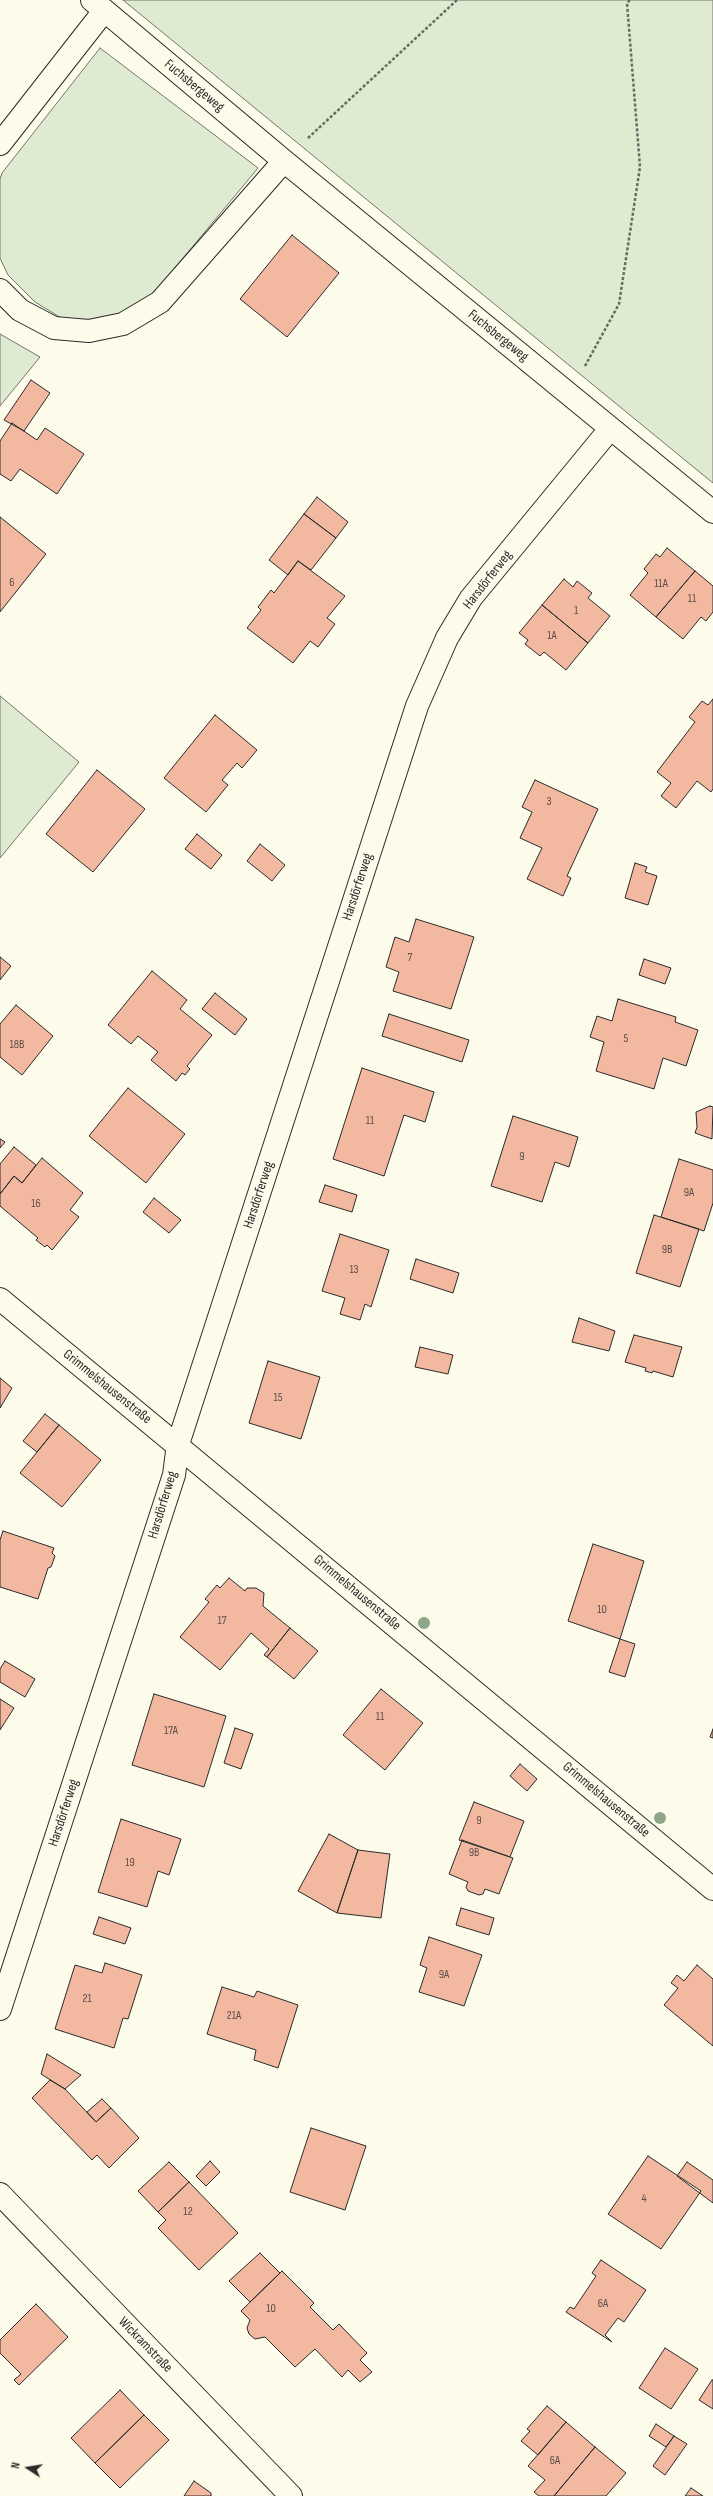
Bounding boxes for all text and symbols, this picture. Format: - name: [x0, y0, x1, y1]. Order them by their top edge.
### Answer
- street label: Fuchsbergeweg: [161, 56, 227, 116]
- street label: Fuchsbergeweg: [464, 307, 532, 365]
- street label: Harsdörferweg: [460, 547, 516, 613]
- house number: 6: [9, 576, 15, 590]
- house number: 11A: [654, 577, 668, 591]
- house number: 11: [688, 592, 696, 606]
- house number: 1: [574, 604, 578, 618]
- house number: 1A: [547, 629, 557, 643]
- house number: 3: [546, 795, 552, 809]
- street label: Harsdörferweg: [339, 851, 377, 923]
- house number: 7: [408, 951, 412, 965]
- house number: 5: [624, 1032, 628, 1046]
- house number: 18B: [10, 1038, 24, 1052]
- house number: 11: [366, 1114, 374, 1128]
- house number: 9: [519, 1150, 525, 1164]
- street label: Harsdörferweg: [240, 1159, 278, 1231]
- house number: 9A: [684, 1186, 694, 1200]
- house number: 16: [31, 1197, 41, 1211]
- house number: 9B: [662, 1243, 672, 1257]
- house number: 13: [349, 1263, 359, 1277]
- street label: Grimmelshausenstraße: [59, 1346, 155, 1428]
- house number: 15: [273, 1391, 283, 1405]
- street label: Harsdörferweg: [145, 1469, 181, 1541]
- street label: Grimmelshausenstraße: [310, 1552, 404, 1634]
- house number: 10: [597, 1603, 607, 1617]
- house number: 17: [218, 1614, 226, 1628]
- house number: 11: [376, 1710, 384, 1724]
- house number: 17A: [164, 1724, 178, 1738]
- street label: Grimmelshausenstraße: [559, 1759, 653, 1841]
- street label: Harsdörferweg: [45, 1777, 83, 1849]
- house number: 9: [476, 1814, 482, 1828]
- house number: 9B: [469, 1846, 479, 1860]
- house number: 19: [125, 1856, 135, 1870]
- house number: 9A: [439, 1968, 449, 1982]
- house number: 21: [82, 1992, 92, 2006]
- house number: 21A: [227, 2009, 241, 2023]
- house number: 4: [641, 2192, 647, 2206]
- house number: 12: [183, 2205, 193, 2219]
- house number: 6A: [598, 2297, 608, 2311]
- house number: 10: [266, 2302, 276, 2316]
- street label: Wickramstraße: [114, 2314, 176, 2376]
- north arrow: [8, 2448, 48, 2488]
- house number: 6A: [550, 2454, 560, 2468]
- text: N: [9, 2461, 23, 2470]

